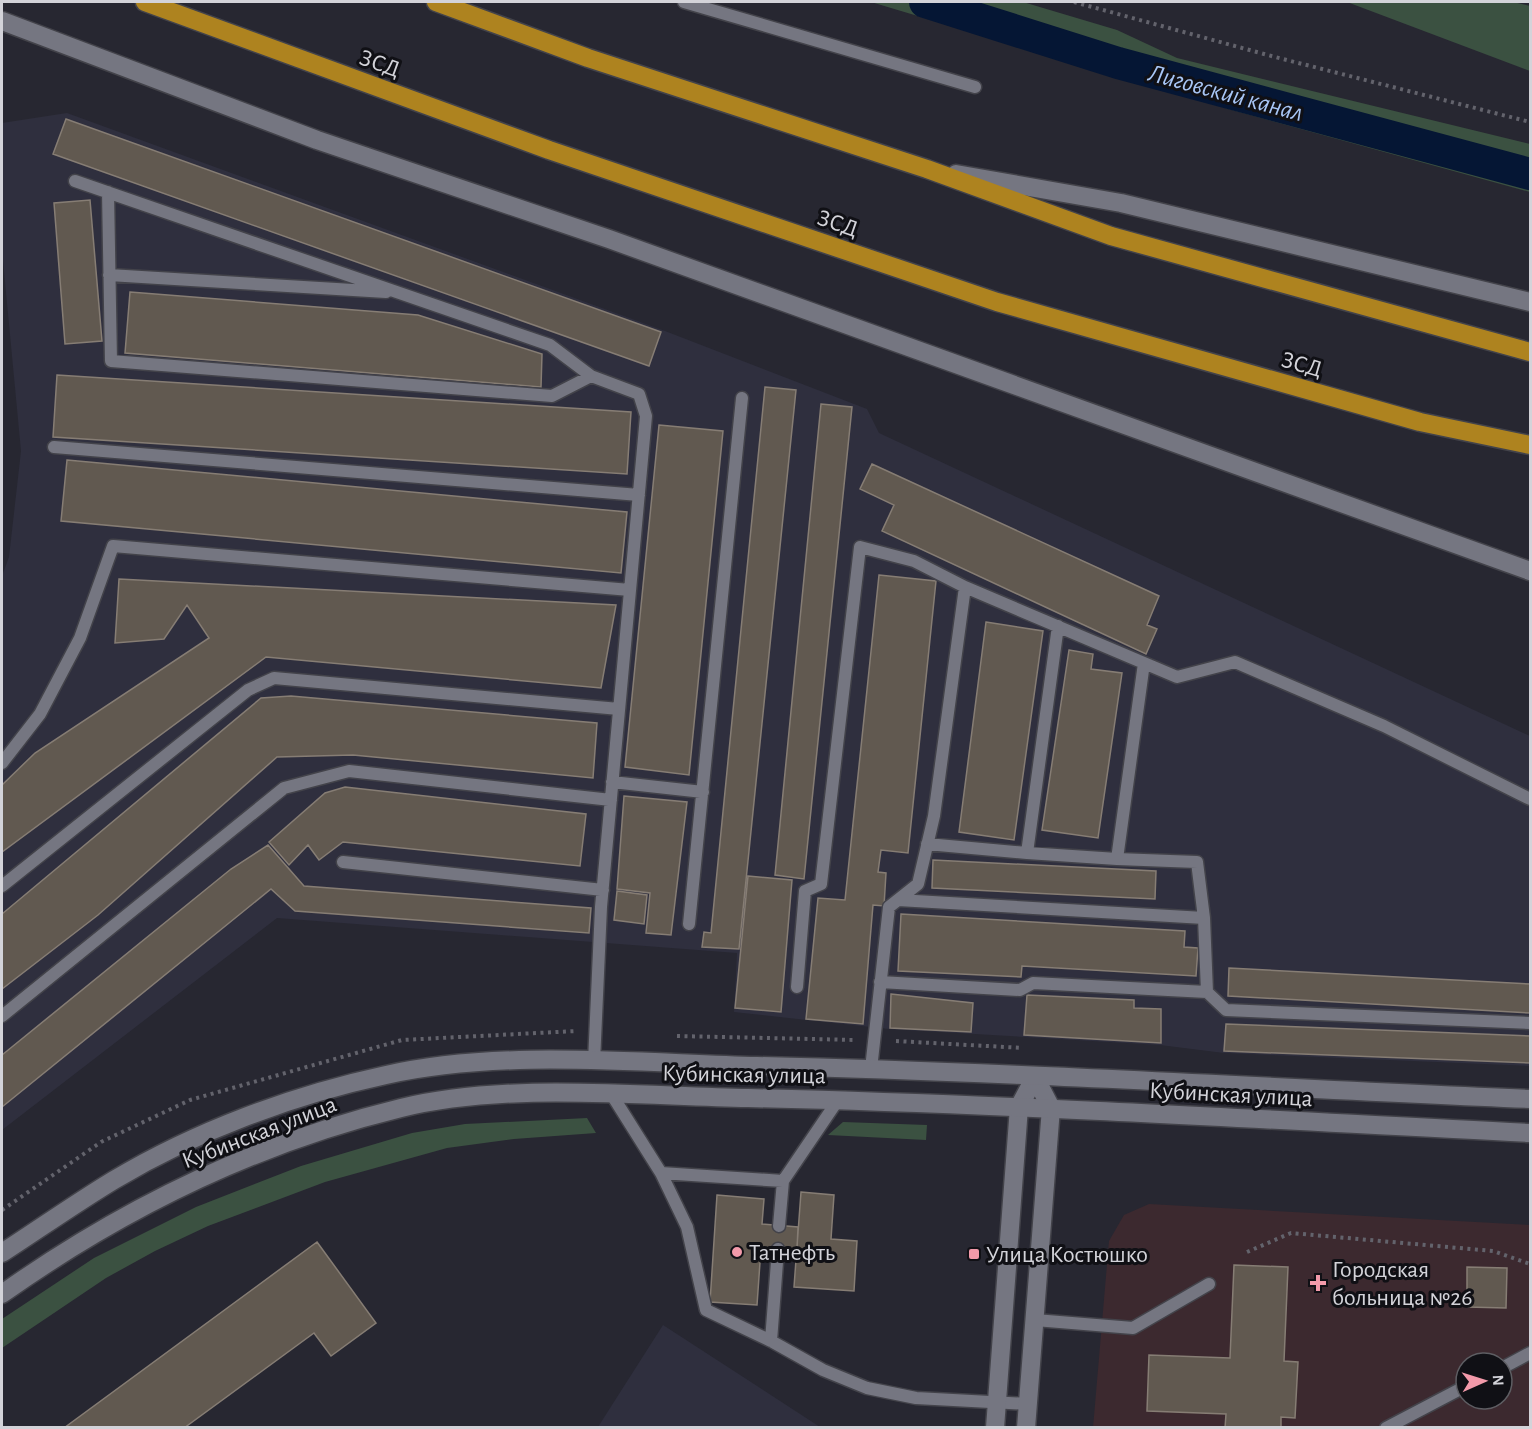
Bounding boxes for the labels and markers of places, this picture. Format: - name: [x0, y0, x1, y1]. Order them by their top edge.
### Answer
- place label: Татнефть: [749, 1241, 835, 1265]
- place label: Улица Костюшко: [986, 1243, 1148, 1267]
- marker: Татнефть: [730, 1245, 744, 1259]
- marker: Улица Костюшко: [967, 1247, 981, 1261]
- place label: Городская больница №26: [1332, 1258, 1472, 1310]
- marker: Городская больница №26: [1309, 1274, 1327, 1292]

